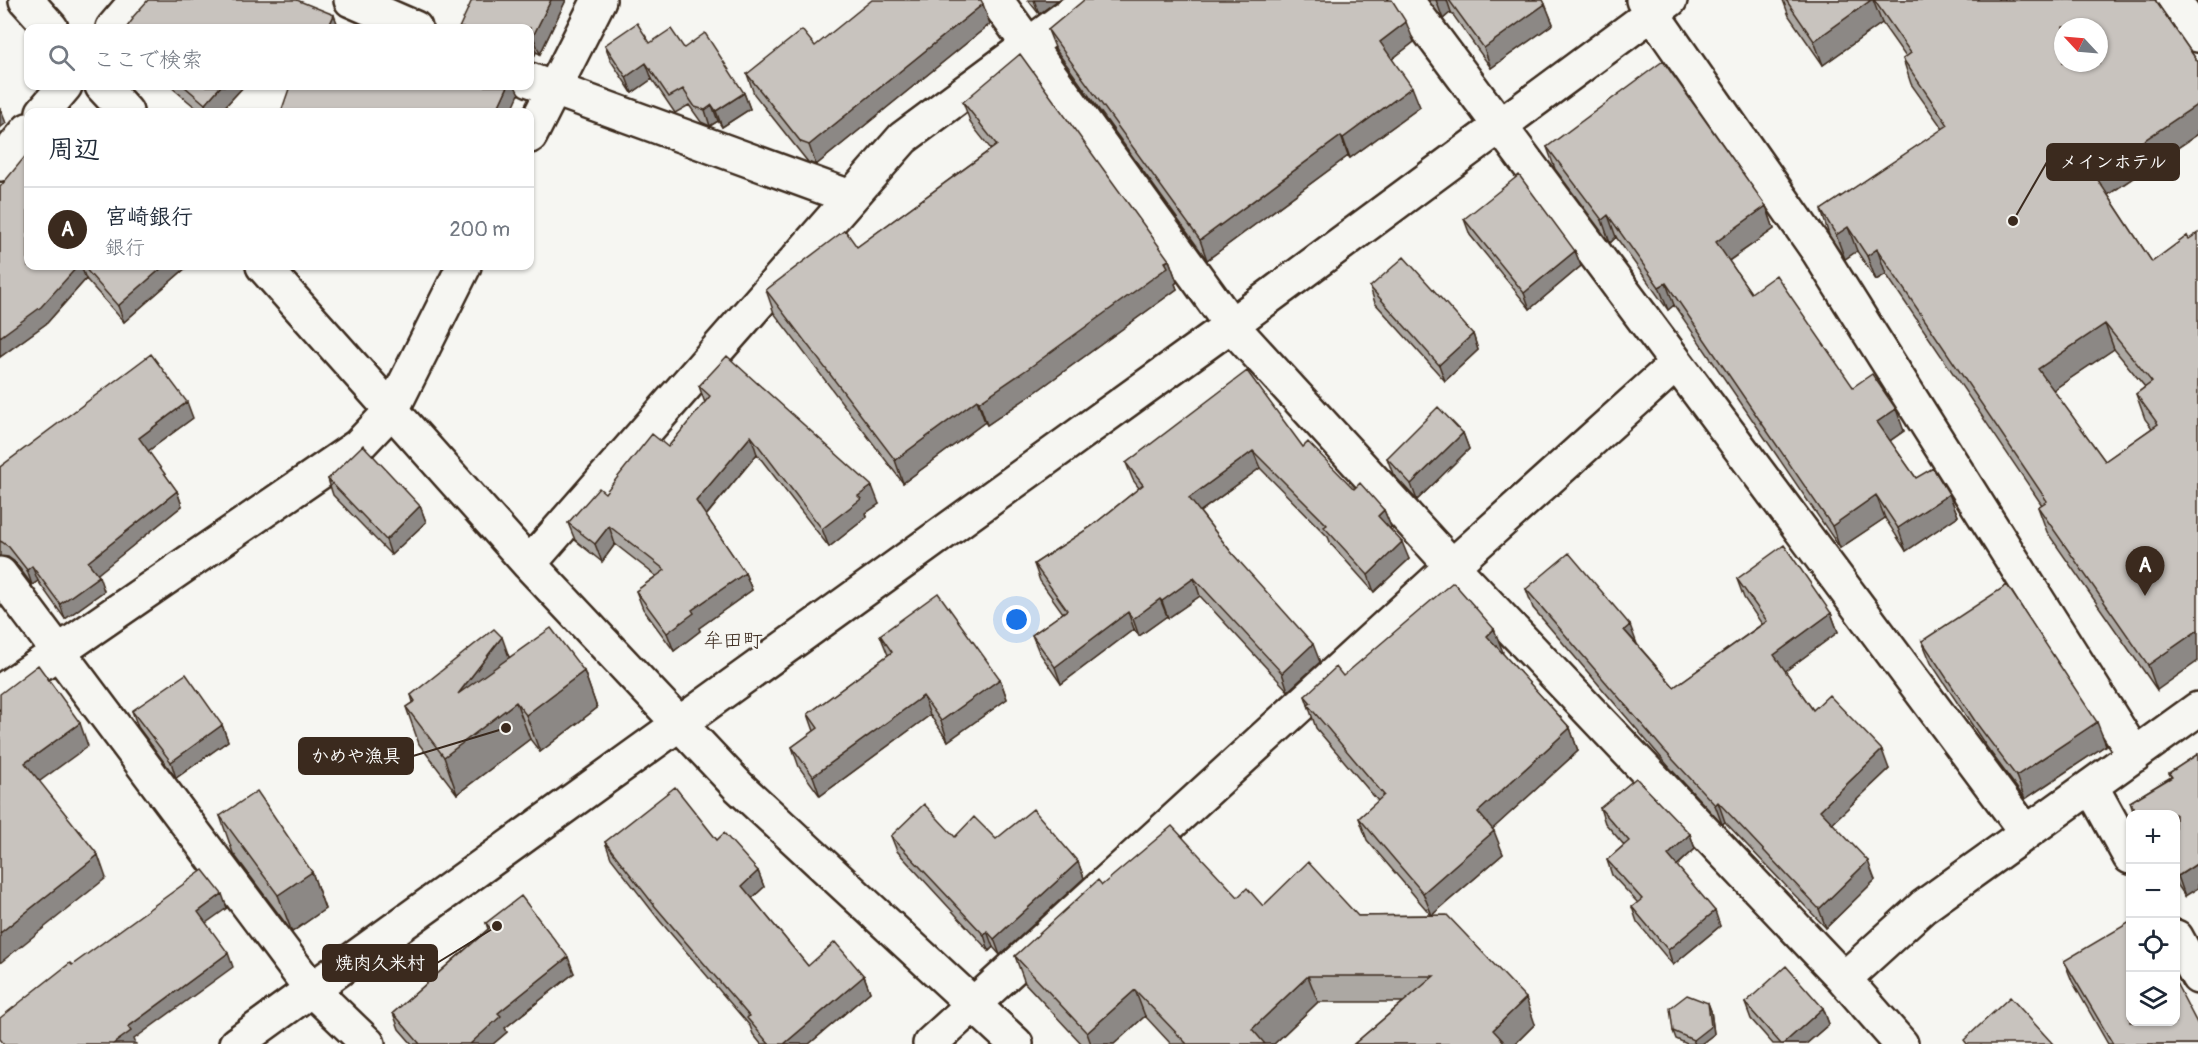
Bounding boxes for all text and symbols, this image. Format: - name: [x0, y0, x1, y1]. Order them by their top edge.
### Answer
- north arrow: [2054, 18, 2108, 72]
- search box: [24, 24, 534, 90]
- icon: search: [45, 41, 78, 74]
- text: ここで検索: [93, 46, 203, 74]
- text: 周辺: [48, 134, 100, 166]
- callout: メインホテル: [2047, 144, 2179, 180]
- text: メインホテル: [2060, 151, 2166, 174]
- text: 宮崎銀行: [105, 203, 193, 231]
- text: A: [61, 217, 74, 242]
- text: 200 m: [449, 217, 510, 242]
- text: 銀行: [105, 235, 145, 260]
- pin: A: [2126, 546, 2164, 596]
- your location: [1002, 605, 1031, 634]
- district label: 牟田町: [703, 628, 763, 653]
- callout: かめや漁具: [299, 738, 413, 774]
- text: かめや漁具: [311, 745, 401, 768]
- map controls: [2126, 810, 2180, 1026]
- button: +: [2126, 810, 2180, 864]
- button: −: [2126, 864, 2180, 918]
- button: locate: [2126, 918, 2180, 972]
- callout: 焼肉久米村: [323, 945, 437, 981]
- text: 焼肉久米村: [335, 952, 425, 975]
- button: layers: [2126, 972, 2180, 1026]

